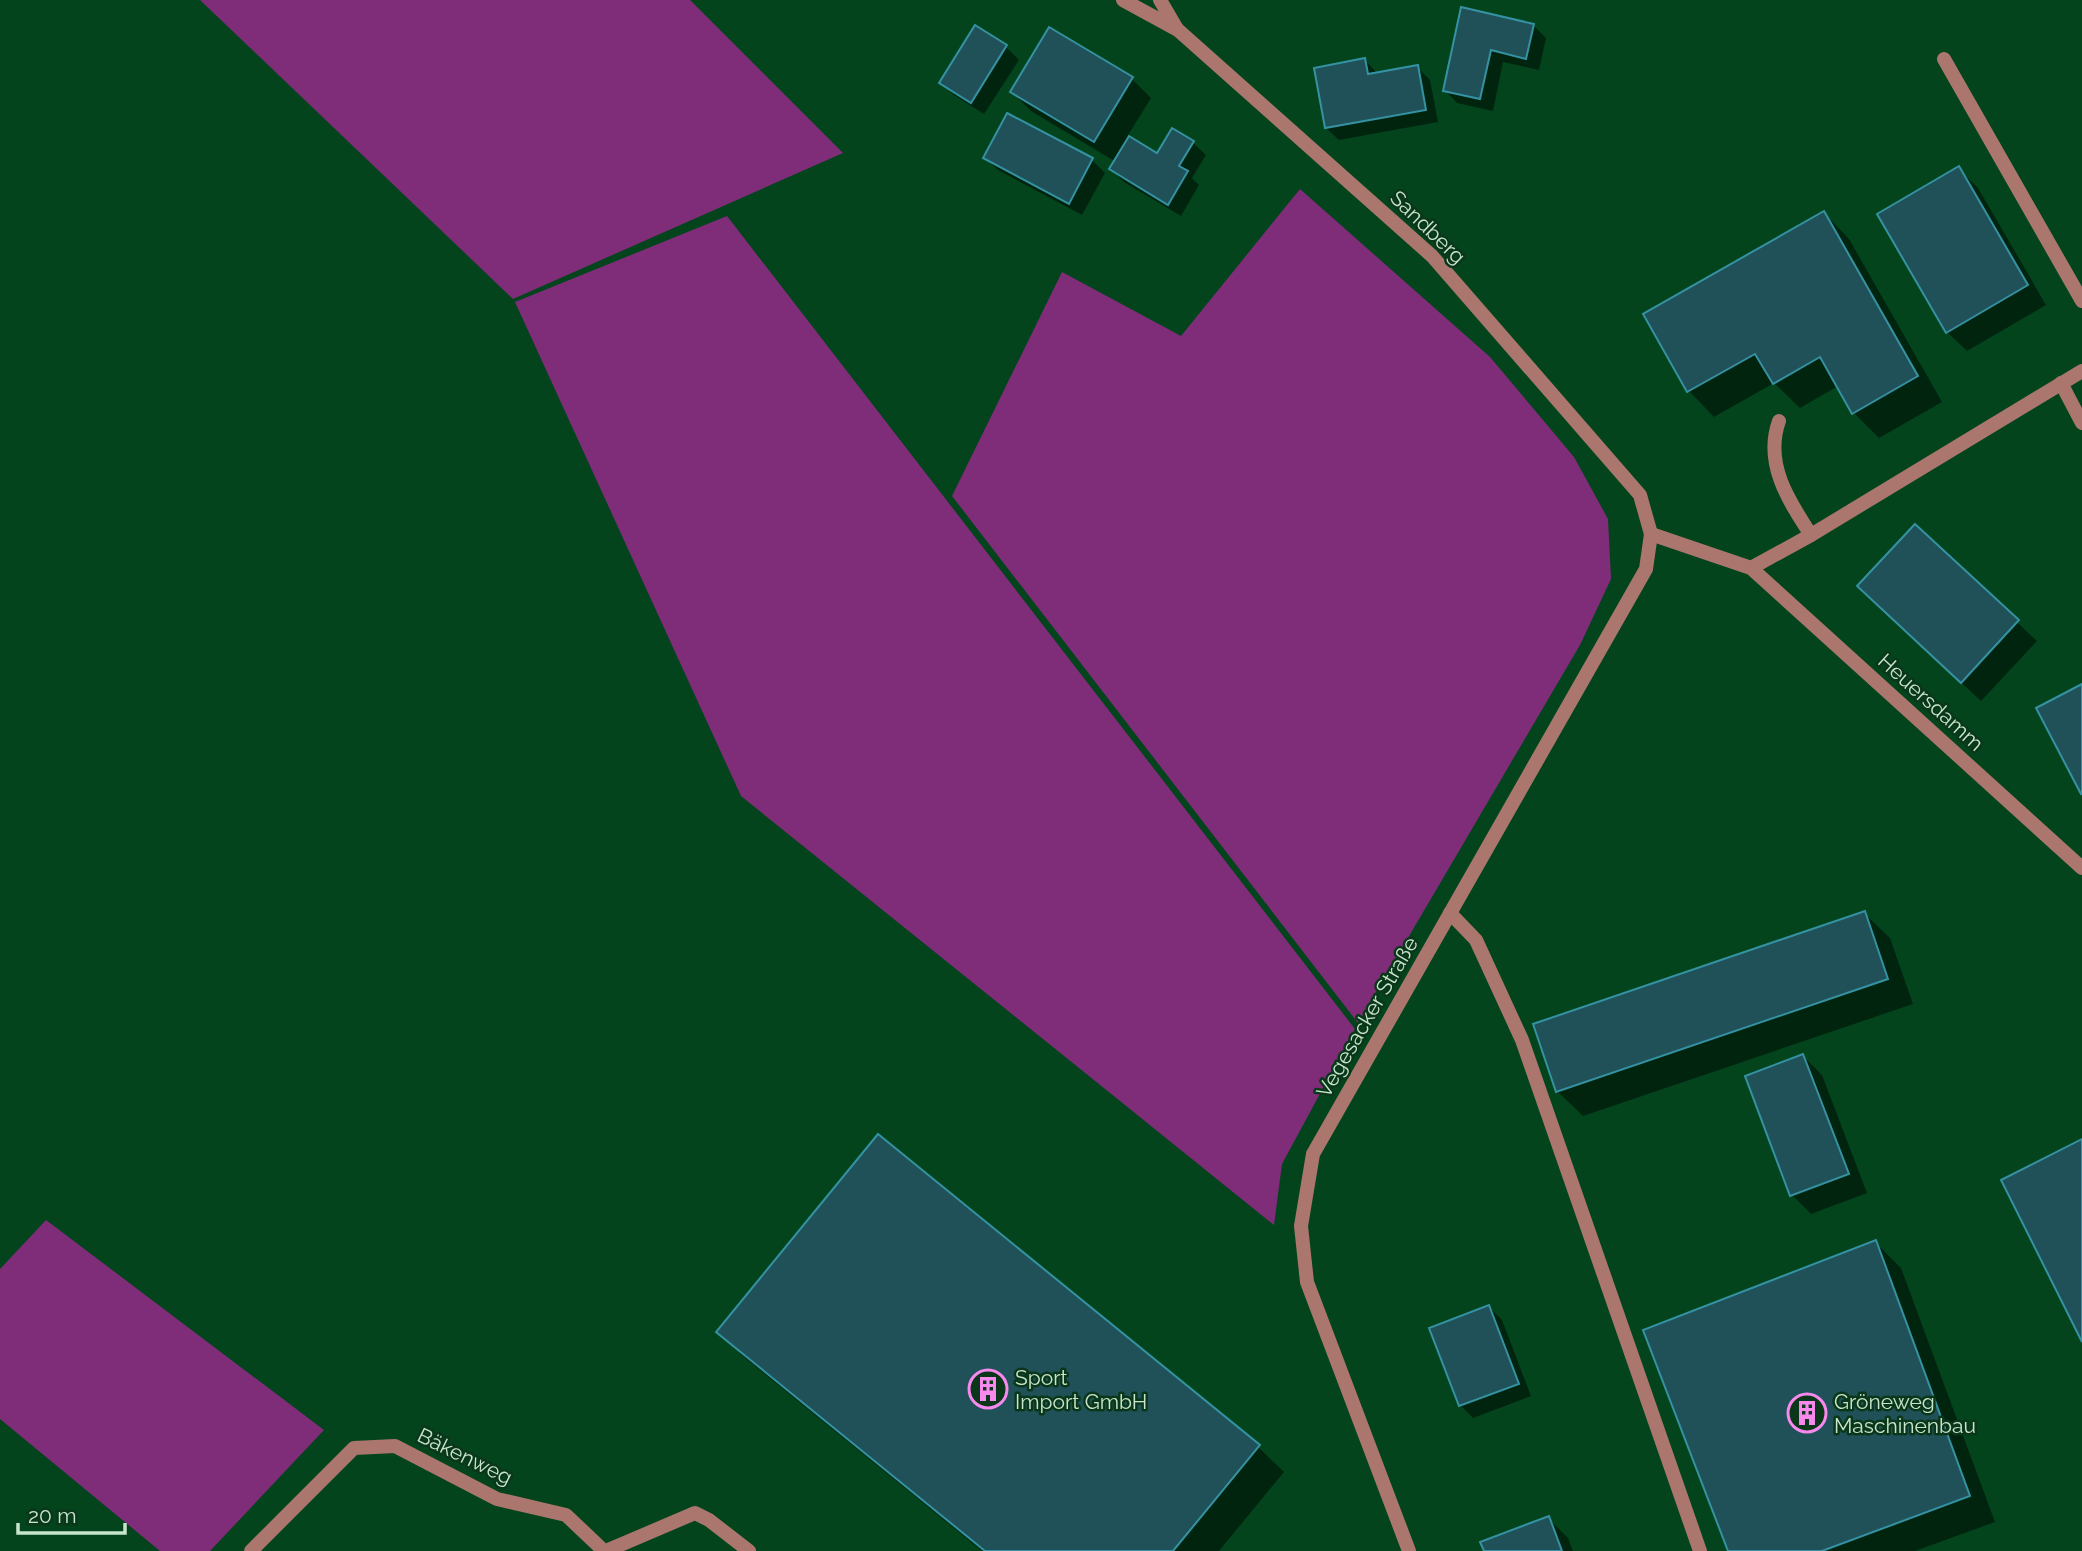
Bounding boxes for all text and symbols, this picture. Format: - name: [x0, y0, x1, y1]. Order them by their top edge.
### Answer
- street label: Sandberg: [1385, 185, 1471, 269]
- street label: Heuersdamm: [1873, 648, 1989, 756]
- street label: Vegesacker Straße: [1311, 932, 1423, 1102]
- place label: Sport Import GmbH: [1015, 1365, 1147, 1414]
- building icon: Sport Import GmbH: [967, 1368, 1009, 1410]
- place label: Gröneweg Maschinenbau: [1834, 1389, 1976, 1438]
- building icon: Gröneweg Maschinenbau: [1786, 1392, 1828, 1434]
- street label: Bäkenweg: [414, 1422, 516, 1490]
- scale bar: [18, 1492, 124, 1536]
- text: 20 m: [28, 1503, 76, 1528]

